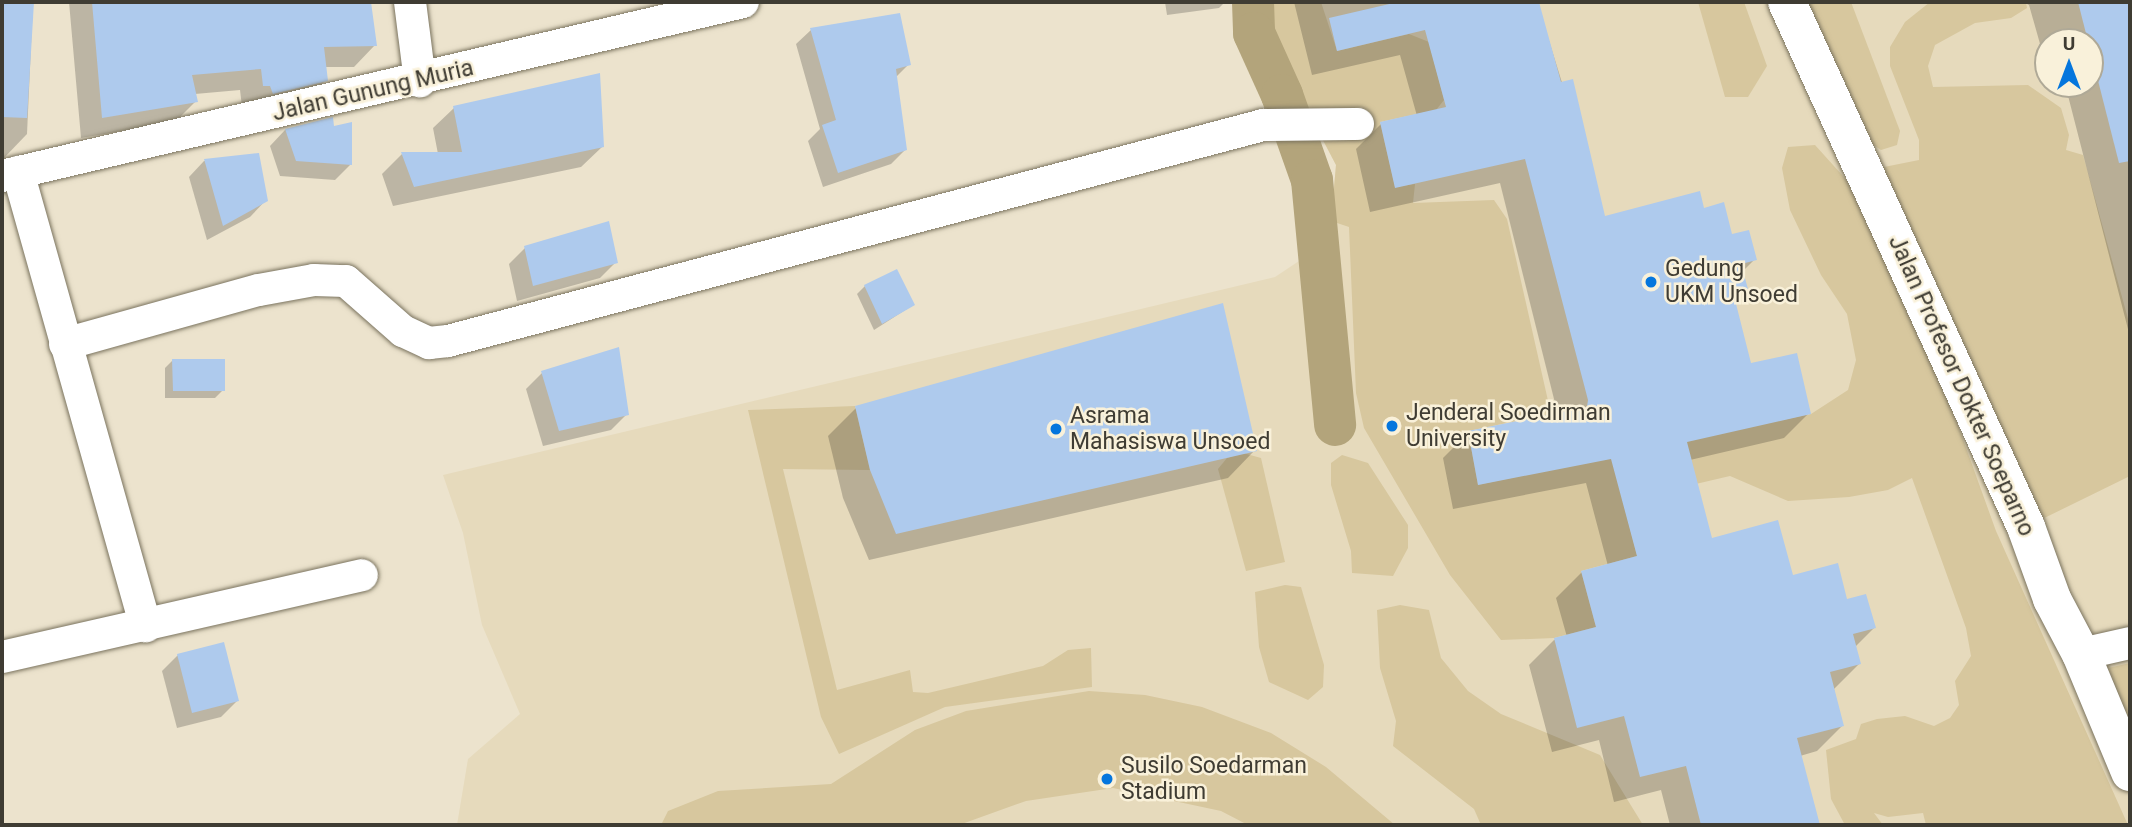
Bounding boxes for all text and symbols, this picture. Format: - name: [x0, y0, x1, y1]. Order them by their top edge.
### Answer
- north arrow: [2034, 28, 2104, 98]
- text: U: [2063, 32, 2075, 55]
- street label: Jalan Gunung Muria: [270, 54, 476, 128]
- street label: Jalan Profesor Dokter Soeparno: [1882, 231, 2040, 541]
- place label: Gedung UKM Unsoed: [1665, 255, 1798, 309]
- marker: Gedung UKM Unsoed: [1643, 274, 1659, 290]
- place label: Jenderal Soedirman University: [1406, 399, 1611, 453]
- place label: Asrama Mahasiswa Unsoed: [1070, 402, 1270, 456]
- marker: Jenderal Soedirman University: [1384, 418, 1400, 434]
- marker: Asrama Mahasiswa Unsoed: [1048, 421, 1064, 437]
- place label: Susilo Soedarman Stadium: [1121, 752, 1307, 806]
- marker: Susilo Soedarman Stadium: [1099, 771, 1115, 787]

